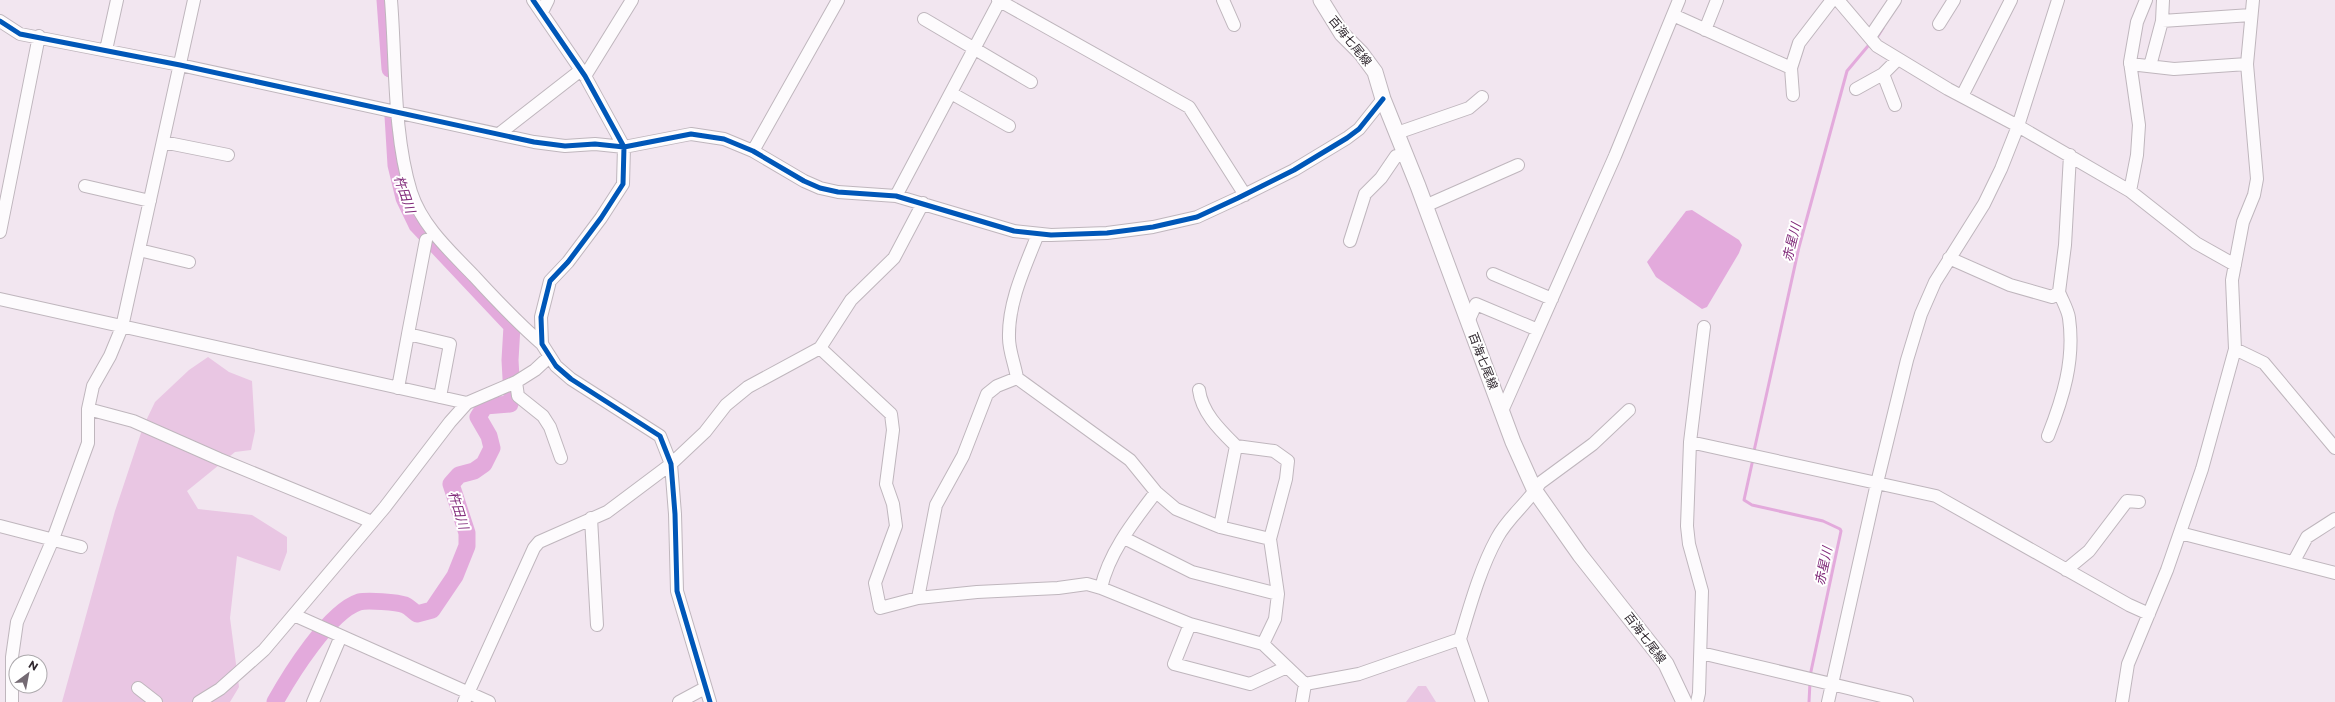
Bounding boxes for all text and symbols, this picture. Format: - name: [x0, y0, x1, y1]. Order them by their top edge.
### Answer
- street label: 百海七尾線: [1326, 13, 1375, 69]
- water label: 杵田川: [391, 173, 420, 217]
- water label: 赤星川: [1779, 219, 1804, 263]
- street label: 百海七尾線: [1466, 330, 1501, 392]
- water label: 杵田川: [446, 489, 473, 533]
- water label: 赤星川: [1811, 543, 1835, 587]
- street label: 百海七尾線: [1621, 609, 1669, 666]
- north arrow: [8, 654, 48, 694]
- text: N: [26, 657, 41, 674]

